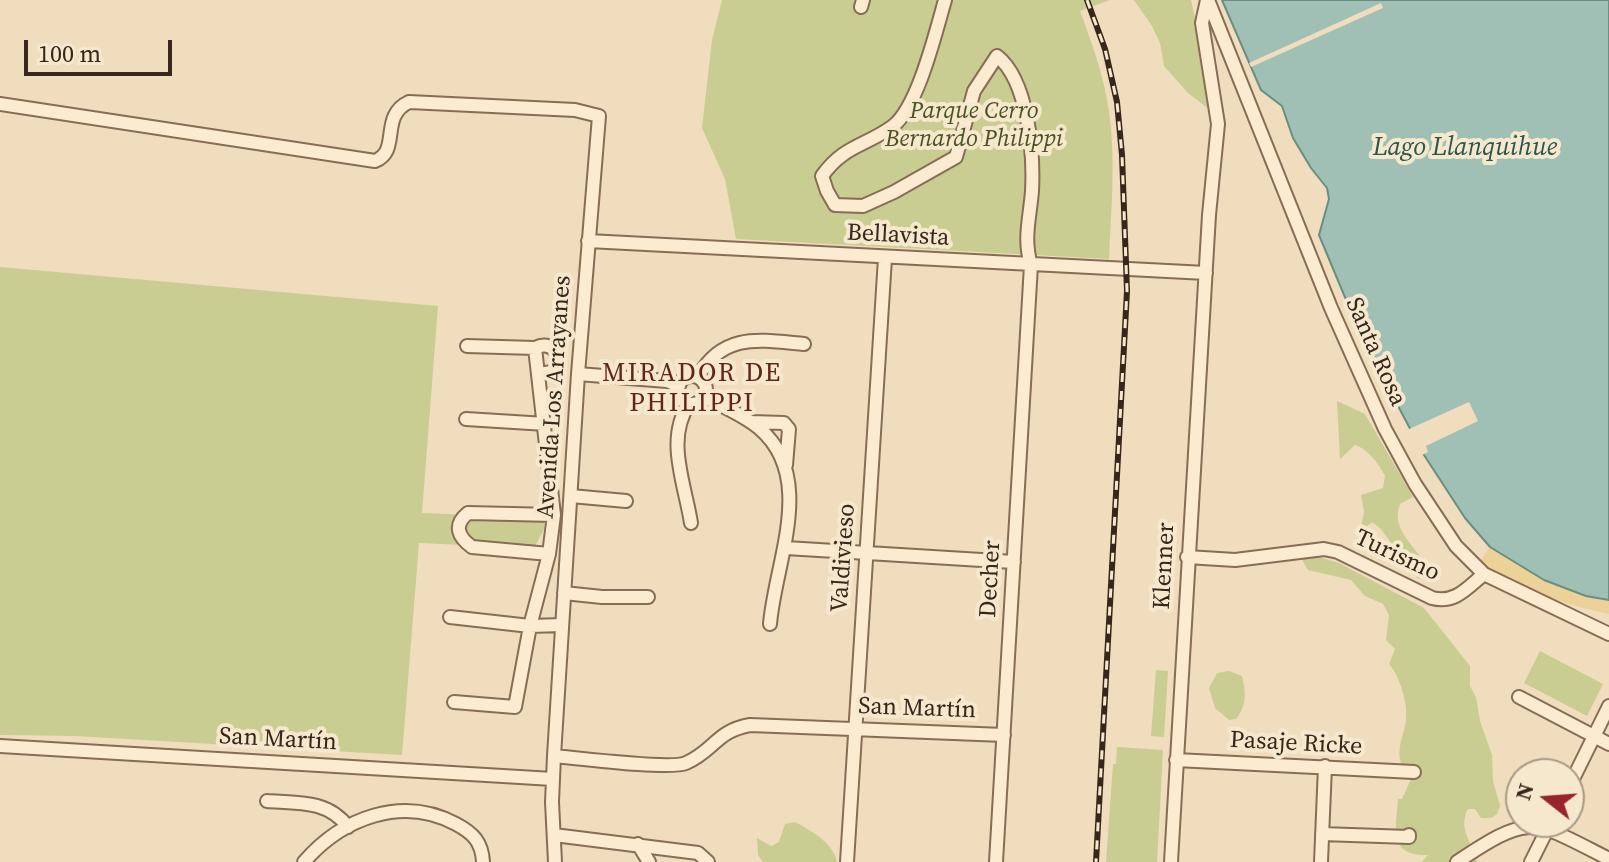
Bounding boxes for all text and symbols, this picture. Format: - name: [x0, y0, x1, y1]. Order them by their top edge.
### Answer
- scale bar: [28, 24, 176, 74]
- text: 100 m: [38, 37, 101, 70]
- park label: Parque Cerro Bernardo Philippi: [885, 98, 1063, 154]
- water label: Lago Llanquihue: [1373, 132, 1557, 164]
- street label: Bellavista: [846, 219, 950, 253]
- street label: Avenida Los Arrayanes: [532, 274, 578, 520]
- street label: Santa Rosa: [1338, 293, 1412, 411]
- district label: MIRADOR DE PHILIPPI: [602, 358, 782, 420]
- street label: Valdivieso: [826, 503, 862, 613]
- street label: Klenner: [1148, 522, 1182, 610]
- street label: Turismo: [1350, 524, 1444, 588]
- street label: Decher: [975, 540, 1007, 618]
- street label: San Martín: [858, 693, 976, 725]
- street label: San Martín: [218, 723, 338, 757]
- street label: Pasaje Ricke: [1229, 726, 1363, 762]
- north arrow: [1505, 758, 1585, 838]
- text: N: [1507, 780, 1541, 804]

